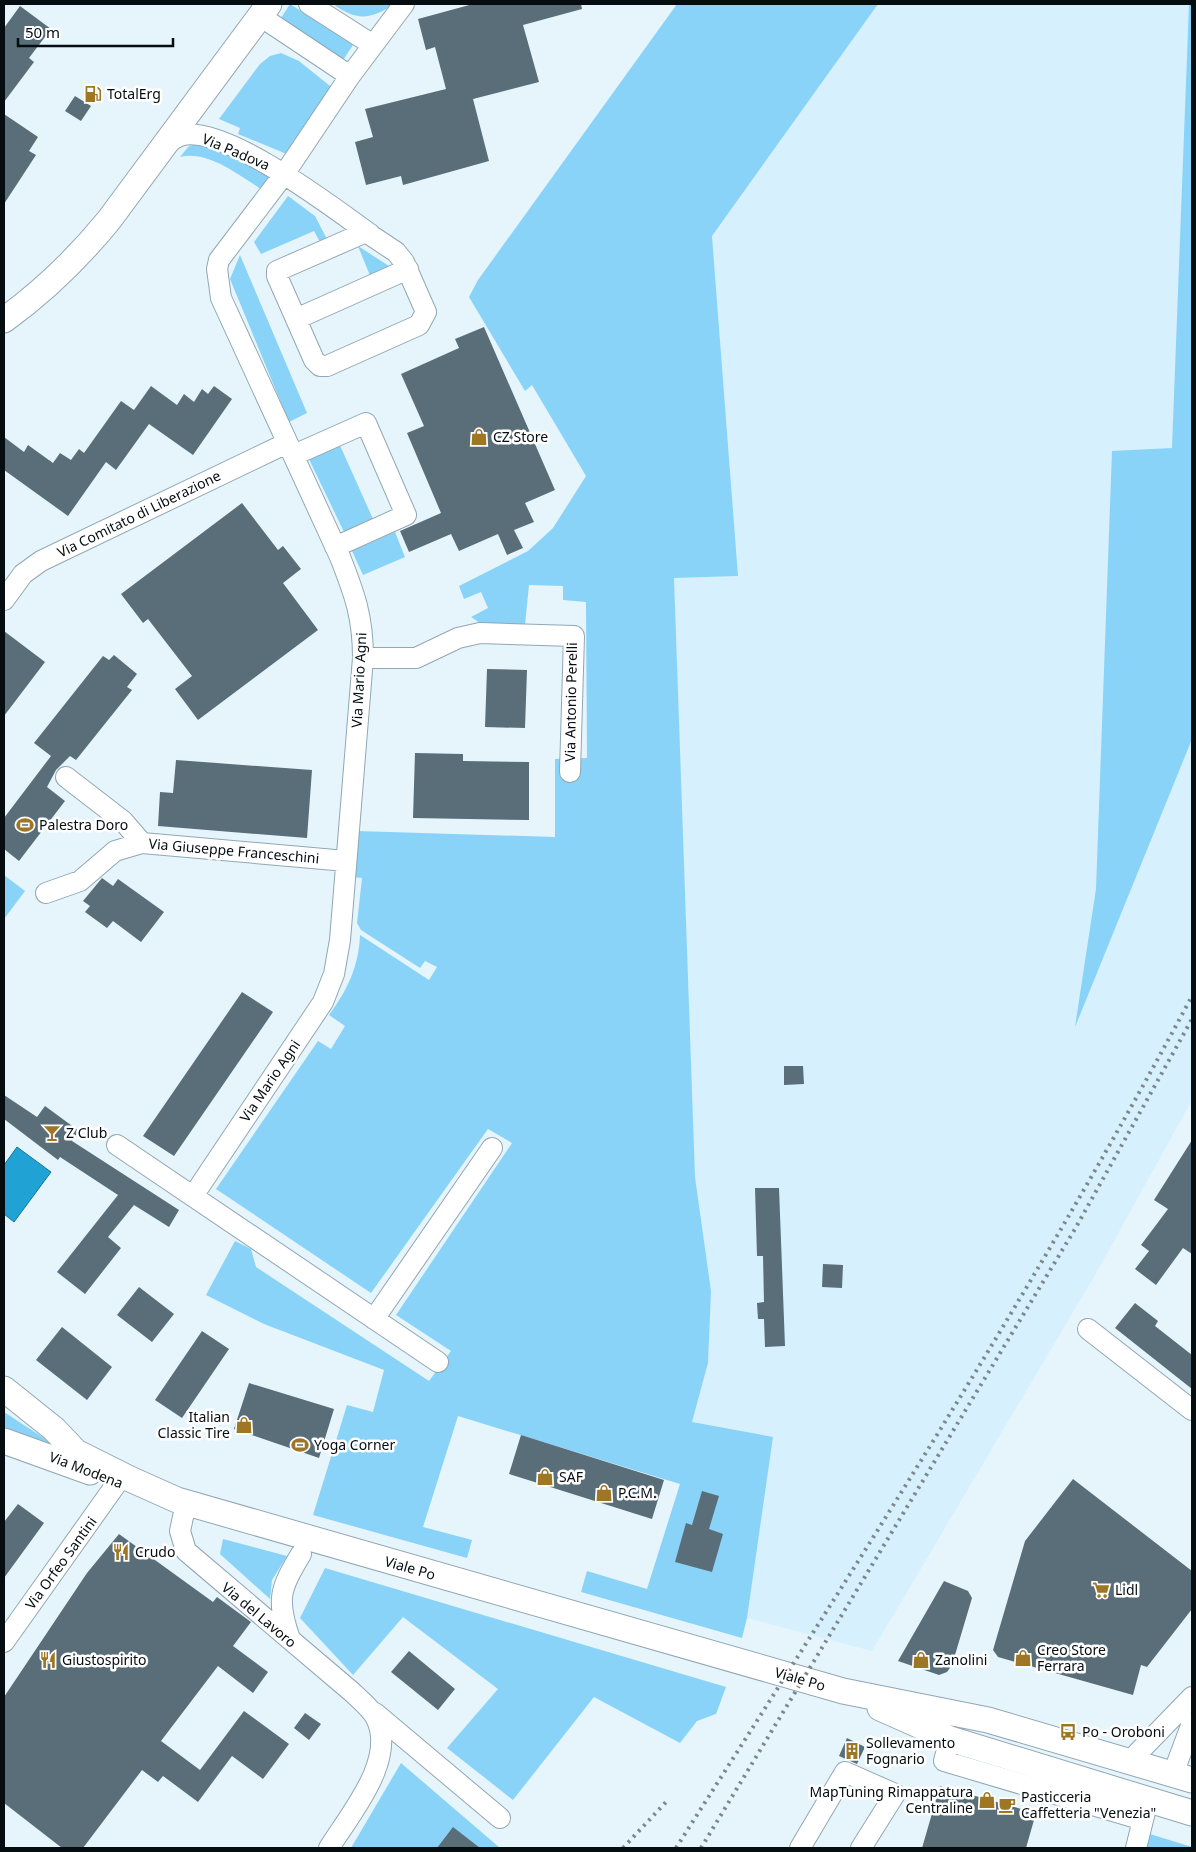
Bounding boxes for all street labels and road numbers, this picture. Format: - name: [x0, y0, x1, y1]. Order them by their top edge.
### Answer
- street label: Via Padova: [200, 129, 273, 174]
- street label: Via Comitato di Liberazione: [54, 466, 224, 561]
- street label: Via Mario Agni: [347, 632, 370, 728]
- street label: Via Antonio Perelli: [560, 642, 581, 762]
- street label: Via Giuseppe Franceschini: [148, 834, 320, 867]
- street label: Via Mario Agni: [235, 1036, 304, 1126]
- street label: Via Modena: [47, 1447, 126, 1492]
- street label: Via Orfeo Santini: [21, 1513, 101, 1613]
- street label: Viale Po: [383, 1551, 438, 1584]
- street label: Via del Lavoro: [218, 1578, 301, 1651]
- street label: Viale Po: [773, 1662, 828, 1695]

